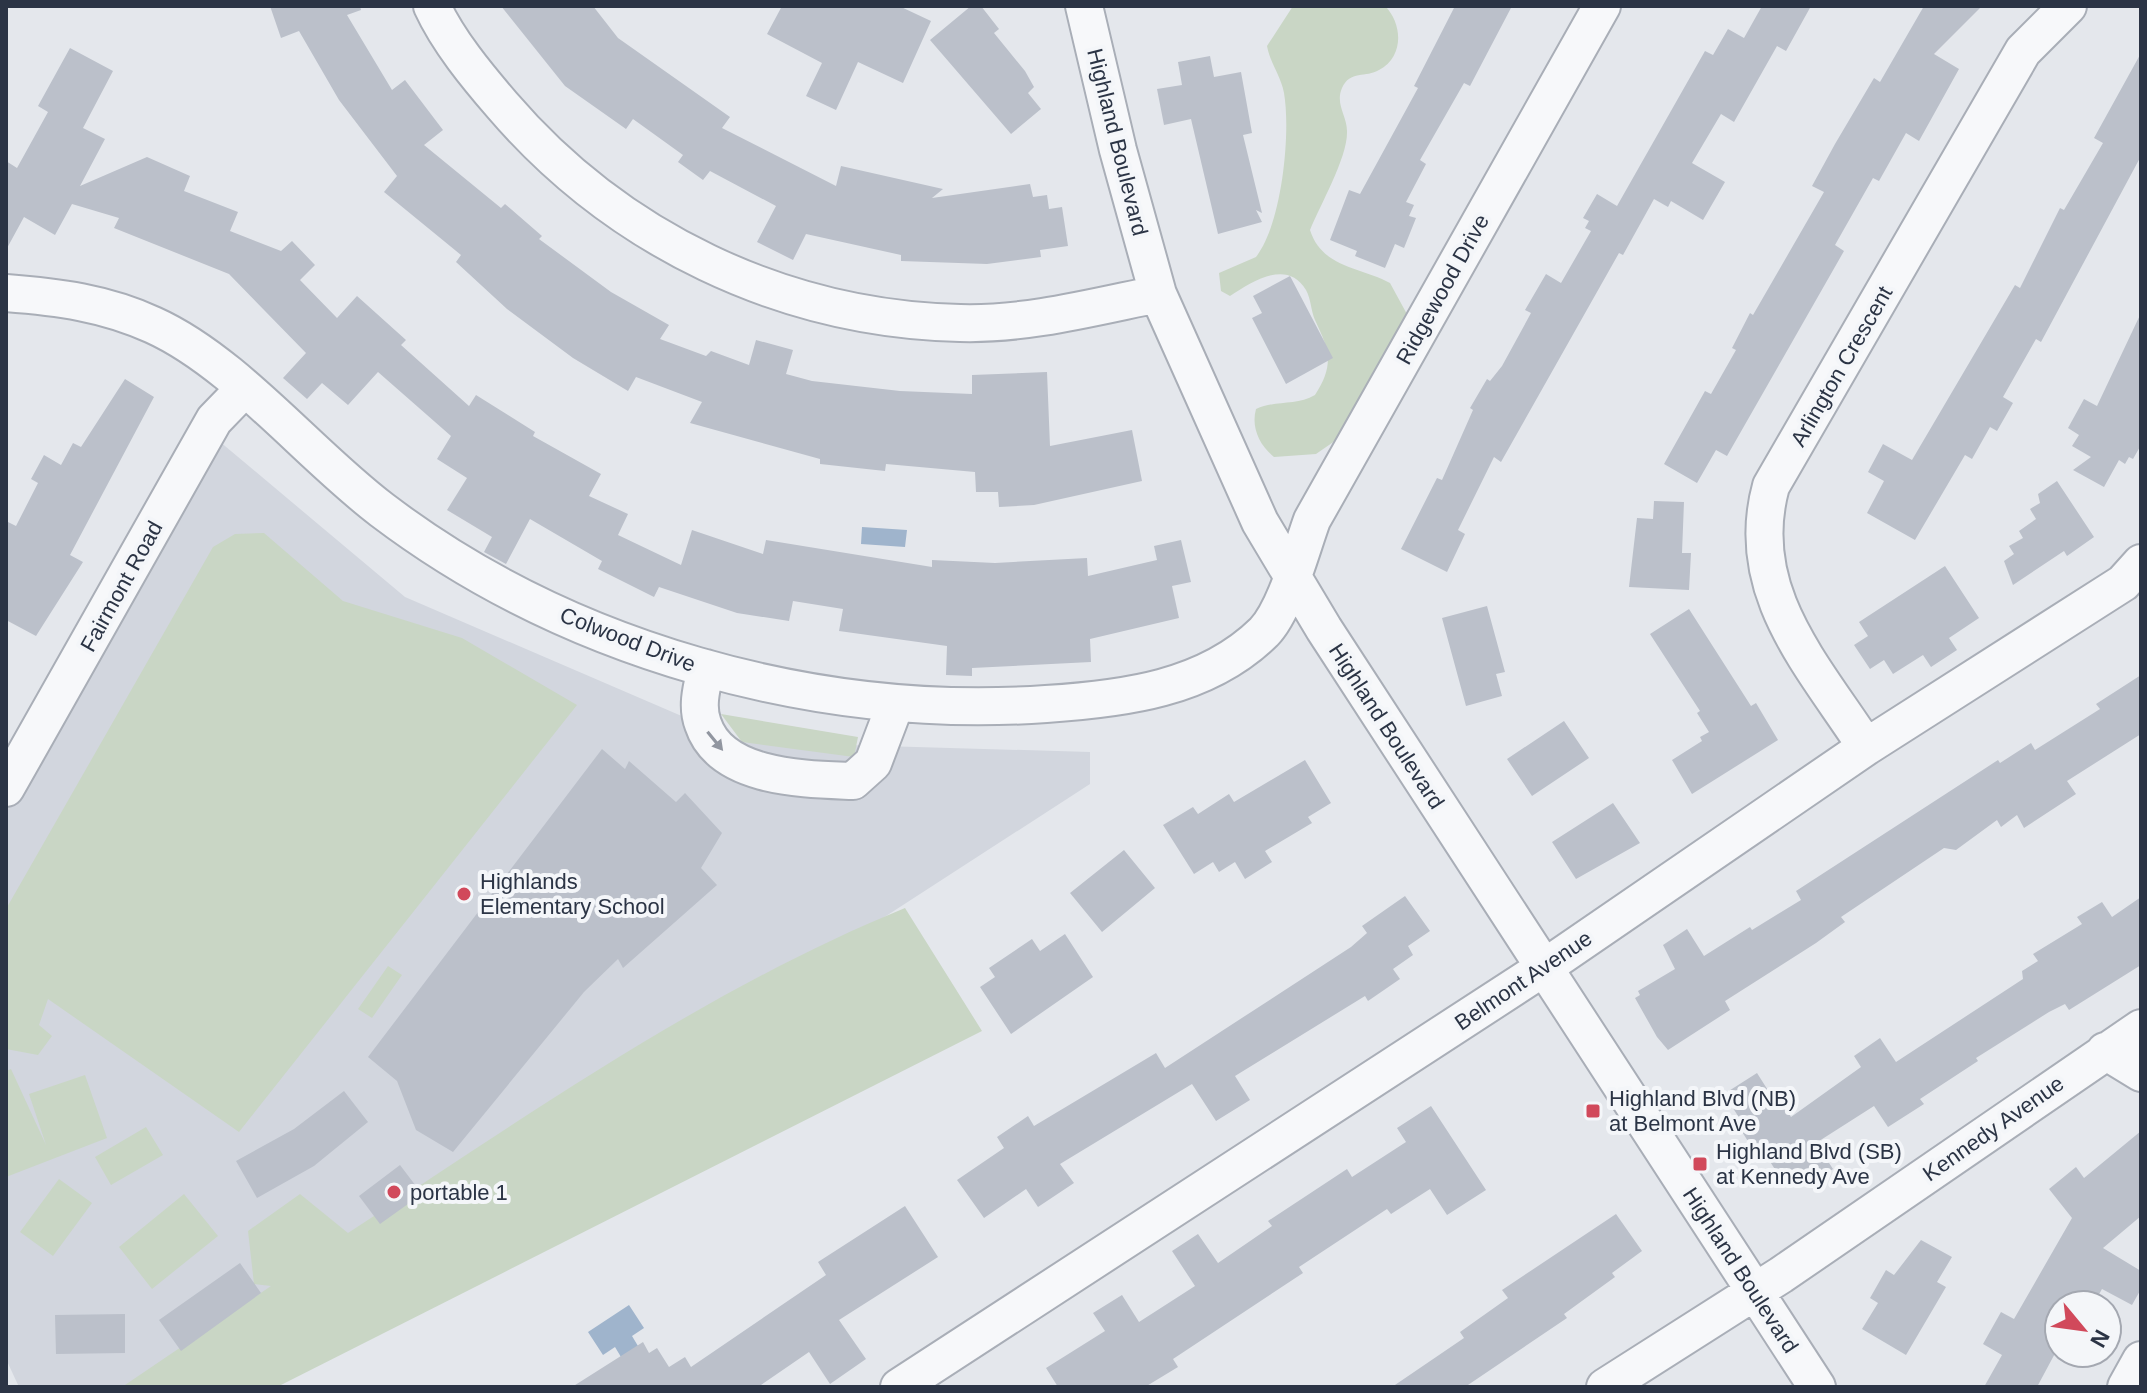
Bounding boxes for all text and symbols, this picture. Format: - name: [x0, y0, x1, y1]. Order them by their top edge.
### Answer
- street label: Highland Boulevard: [1082, 46, 1153, 238]
- street label: Ridgewood Drive: [1391, 210, 1494, 369]
- street label: Arlington Crescent: [1785, 282, 1898, 451]
- street label: Fairmont Road: [75, 517, 168, 656]
- street label: Colwood Drive: [557, 602, 699, 677]
- street label: Highland Boulevard: [1324, 639, 1449, 814]
- one-way arrow: [706, 731, 723, 751]
- place label: Highlands Elementary School: [480, 869, 665, 919]
- marker: Highlands Elementary School: [455, 885, 473, 903]
- street label: Belmont Avenue: [1450, 925, 1597, 1035]
- street label: Kennedy Avenue: [1918, 1071, 2068, 1186]
- place label: Highland Blvd (NB) at Belmont Ave: [1609, 1086, 1796, 1136]
- marker: Highland Blvd (NB) at Belmont Ave: [1584, 1102, 1602, 1120]
- place label: Highland Blvd (SB) at Kennedy Ave: [1716, 1139, 1902, 1189]
- marker: Highland Blvd (SB) at Kennedy Ave: [1691, 1155, 1709, 1173]
- place label: portable 1: [410, 1180, 508, 1205]
- marker: portable 1: [385, 1183, 403, 1201]
- street label: Highland Boulevard: [1678, 1183, 1803, 1358]
- north arrow: [2043, 1289, 2123, 1369]
- text: N: [2085, 1325, 2115, 1351]

